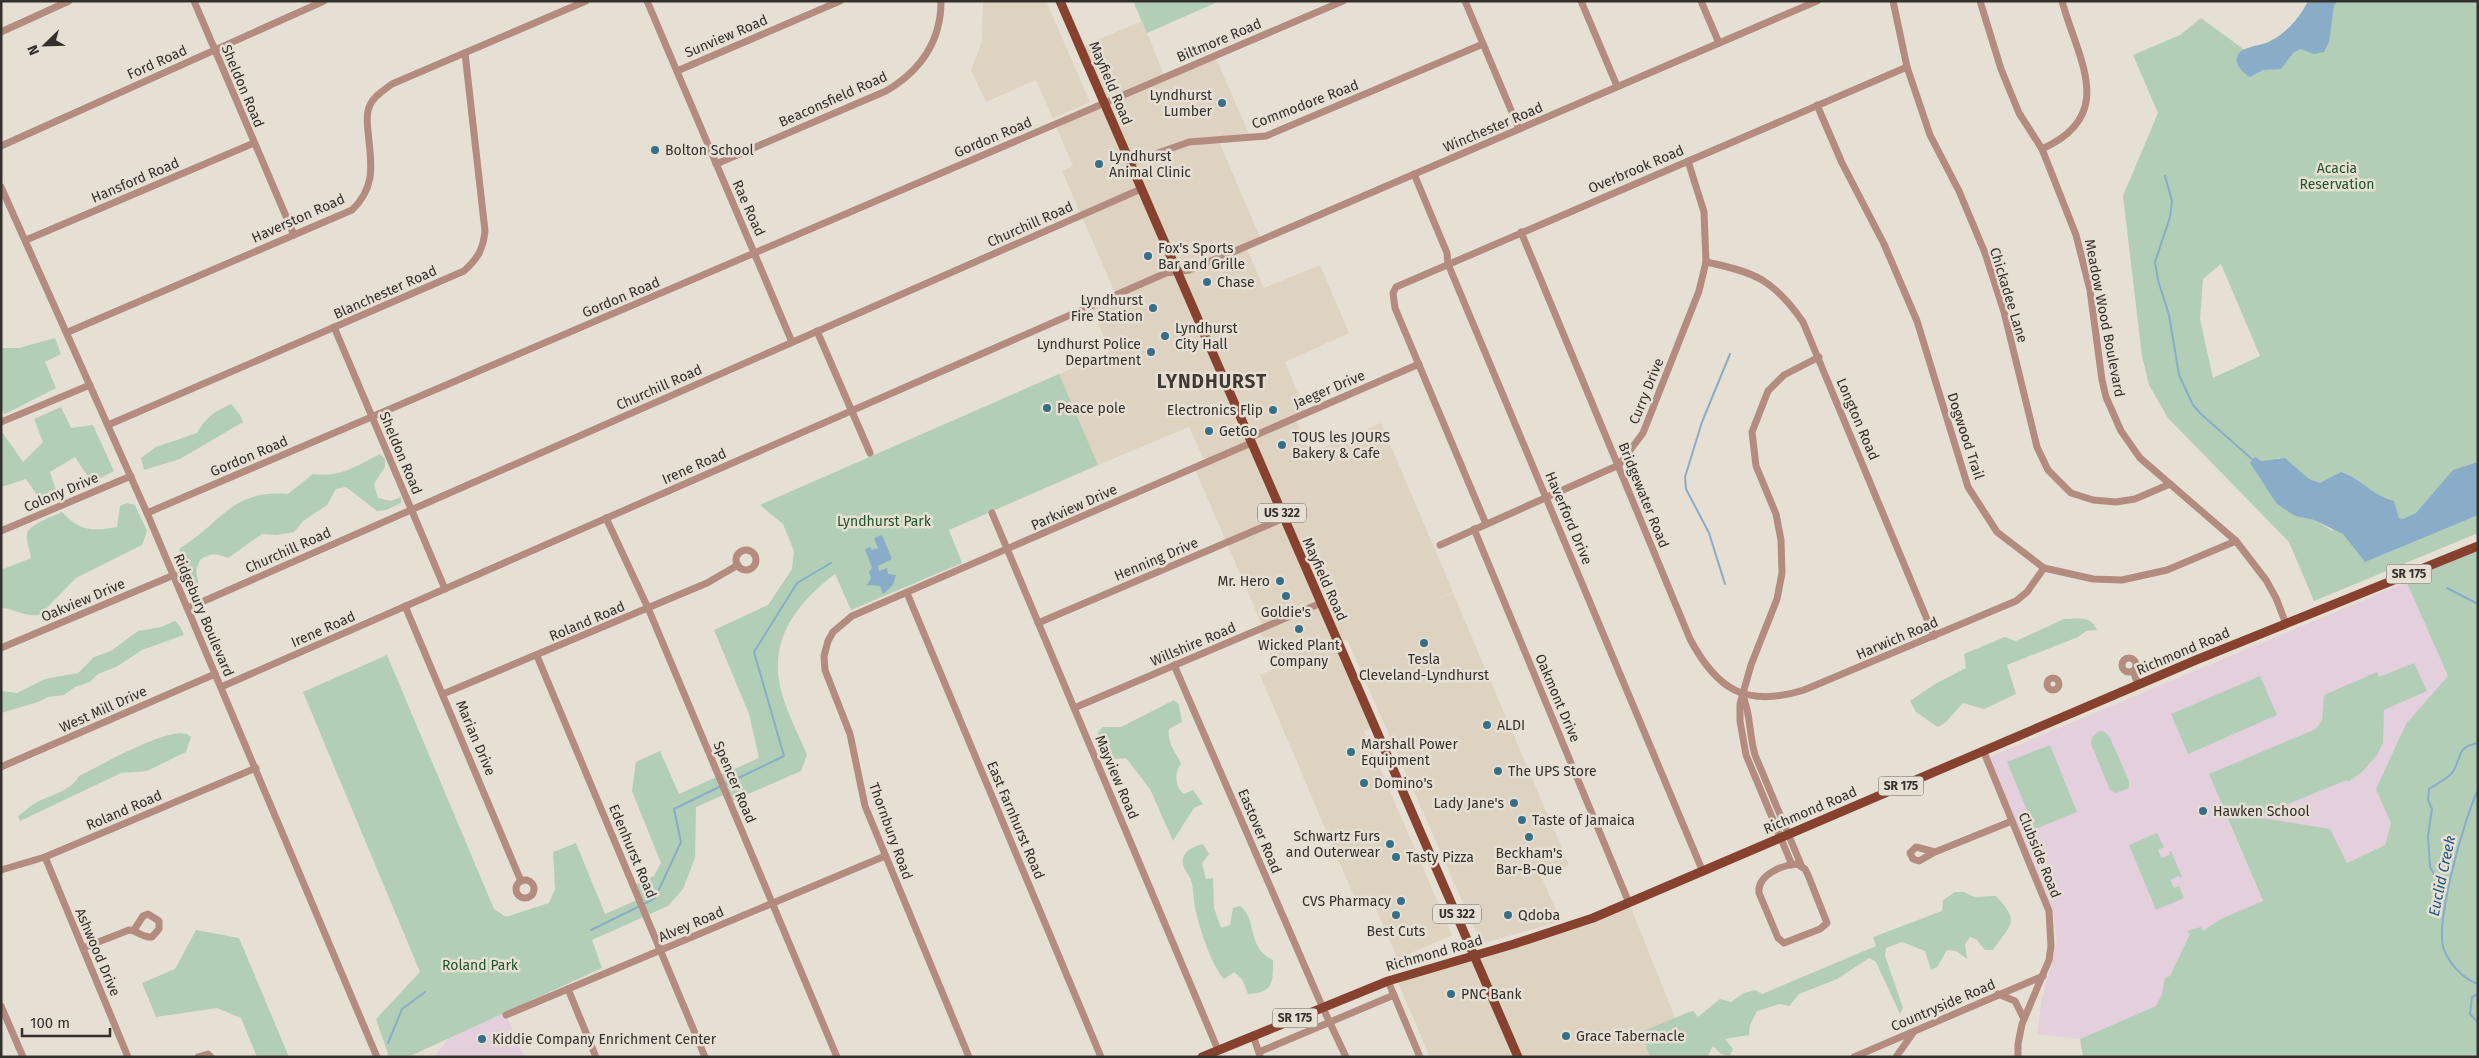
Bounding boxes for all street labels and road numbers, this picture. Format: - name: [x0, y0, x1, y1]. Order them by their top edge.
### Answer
- street label: Sunview Road: [682, 11, 770, 62]
- street label: Biltmore Road: [1174, 15, 1264, 66]
- street label: Mayfield Road: [1085, 39, 1136, 128]
- street label: Ford Road: [125, 42, 190, 83]
- street label: Sheldon Road: [217, 42, 268, 130]
- street label: Beaconsfield Road: [776, 68, 890, 131]
- street label: Commodore Road: [1249, 76, 1361, 133]
- street label: Winchester Road: [1441, 99, 1546, 156]
- street label: Gordon Road: [952, 113, 1035, 161]
- street label: Overbrook Road: [1586, 142, 1687, 197]
- street label: Hansford Road: [89, 154, 182, 207]
- street label: Rae Road: [729, 178, 768, 239]
- street label: Haverston Road: [249, 190, 347, 247]
- street label: Churchill Road: [985, 198, 1076, 251]
- street label: Meadow Wood Boulevard: [2081, 238, 2128, 398]
- street label: Chickadee Lane: [1986, 245, 2031, 345]
- street label: Blanchester Road: [331, 262, 440, 323]
- street label: Gordon Road: [580, 273, 663, 321]
- street label: Curry Drive: [1625, 356, 1667, 427]
- street label: Churchill Road: [614, 361, 705, 414]
- street label: Jaeger Drive: [1291, 367, 1368, 412]
- street label: Longton Road: [1833, 376, 1882, 463]
- street label: Dogwood Trail: [1943, 391, 1988, 482]
- street label: Sheldon Road: [375, 409, 426, 497]
- street label: Gordon Road: [208, 432, 291, 480]
- street label: Bridgewater Road: [1615, 440, 1672, 550]
- street label: Irene Road: [659, 445, 729, 488]
- street label: Colony Drive: [21, 469, 101, 516]
- street label: Haverford Drive: [1541, 469, 1596, 567]
- street label: Parkview Drive: [1028, 481, 1120, 534]
- road number: US 322: [1258, 503, 1306, 522]
- street label: Churchill Road: [243, 524, 334, 577]
- street label: Henning Drive: [1112, 534, 1201, 585]
- street label: Mayfield Road: [1299, 535, 1350, 623]
- street label: Ridgebury Boulevard: [170, 551, 237, 679]
- road number: SR 175: [2386, 564, 2432, 584]
- street label: Oakview Drive: [39, 575, 128, 626]
- street label: Roland Road: [547, 598, 628, 645]
- street label: Irene Road: [288, 608, 358, 651]
- street label: Harwich Road: [1854, 614, 1941, 663]
- street label: Willshire Road: [1148, 619, 1238, 670]
- street label: Richmond Road: [2134, 624, 2233, 679]
- street label: Oakmont Drive: [1531, 651, 1584, 745]
- street label: West Mill Drive: [57, 683, 150, 736]
- street label: Marian Drive: [452, 698, 499, 778]
- street label: Mayview Road: [1091, 733, 1142, 822]
- street label: Spencer Road: [710, 739, 759, 826]
- street label: East Farnhurst Road: [983, 759, 1048, 882]
- road number: SR 175: [1878, 776, 1924, 796]
- street label: Thornbury Road: [865, 780, 916, 882]
- street label: Richmond Road: [1761, 783, 1860, 838]
- street label: Eastover Road: [1234, 786, 1285, 876]
- street label: Roland Road: [84, 787, 165, 834]
- street label: Edenhurst Road: [605, 802, 660, 901]
- street label: Clubside Road: [2015, 810, 2064, 900]
- street label: Alvey Road: [656, 903, 726, 946]
- road number: US 322: [1433, 904, 1481, 924]
- street label: Ashwood Drive: [71, 906, 124, 999]
- street label: Richmond Road: [1384, 932, 1485, 975]
- street label: Countryside Road: [1888, 976, 1998, 1035]
- road number: SR 175: [1272, 1008, 1318, 1028]

